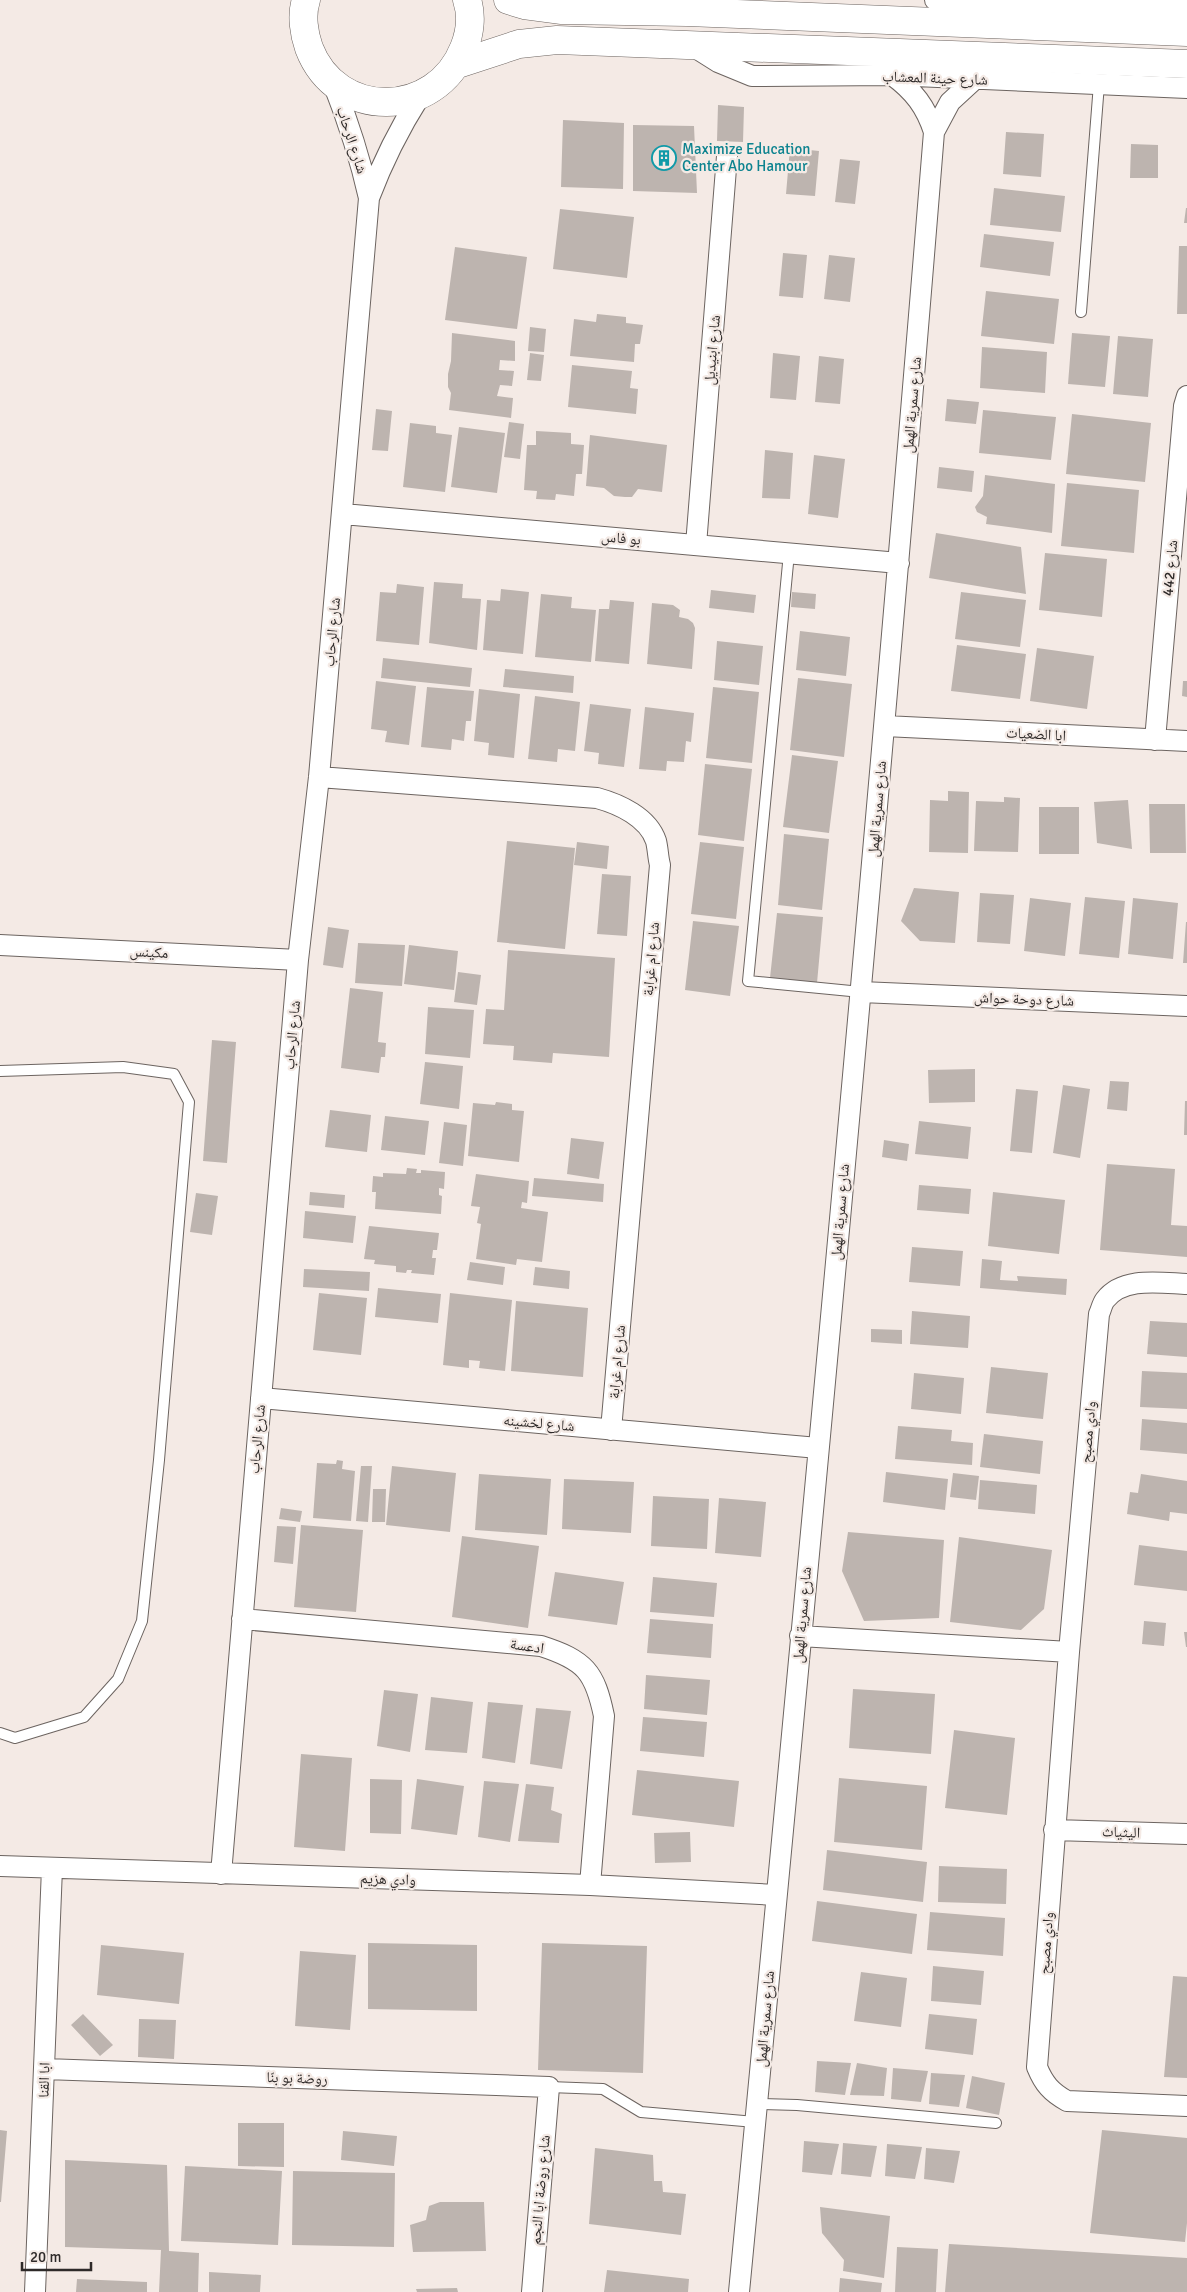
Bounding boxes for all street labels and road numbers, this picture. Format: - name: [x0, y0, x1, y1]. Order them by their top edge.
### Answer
- street label: شارع حينة المعشاب: [882, 67, 988, 90]
- street label: شارع الرحاب: [332, 104, 371, 176]
- street label: شارع ابنيديل: [700, 314, 725, 386]
- street label: شارع سمرية الهمل: [899, 356, 926, 454]
- street label: بو فاس: [600, 527, 642, 550]
- street label: شارع 442: [1159, 539, 1182, 597]
- street label: شارع الرحاب: [320, 596, 345, 668]
- street label: ابا الضعيات: [1005, 723, 1067, 745]
- street label: شارع سمرية الهمل: [864, 760, 891, 858]
- street label: شارع ام غرابة: [639, 921, 664, 997]
- street label: مكينس: [129, 942, 169, 963]
- street label: شارع دوحة حواش: [974, 988, 1074, 1011]
- street label: شارع الرحاب: [280, 999, 305, 1071]
- street label: شارع سمرية الهمل: [827, 1163, 854, 1261]
- street label: شارع ام غرابة: [605, 1324, 630, 1400]
- street label: وادي مصبح: [1076, 1400, 1102, 1464]
- street label: شارع الرحاب: [245, 1403, 270, 1475]
- street label: شارع لخشينه: [503, 1411, 576, 1436]
- street label: شارع سمرية الهمل: [789, 1566, 816, 1664]
- street label: ادعسة: [509, 1635, 545, 1657]
- street label: اليثياث: [1102, 1822, 1140, 1842]
- street label: وادي هزيم: [360, 1869, 416, 1892]
- street label: وادي مصبح: [1035, 1911, 1060, 1975]
- street label: شارع سمرية الهمل: [752, 1970, 779, 2068]
- street label: ابا القنا: [34, 2062, 54, 2098]
- street label: روضة بو بنّا: [266, 2068, 328, 2088]
- street label: شارع روضة ابا النجم: [526, 2134, 555, 2246]

